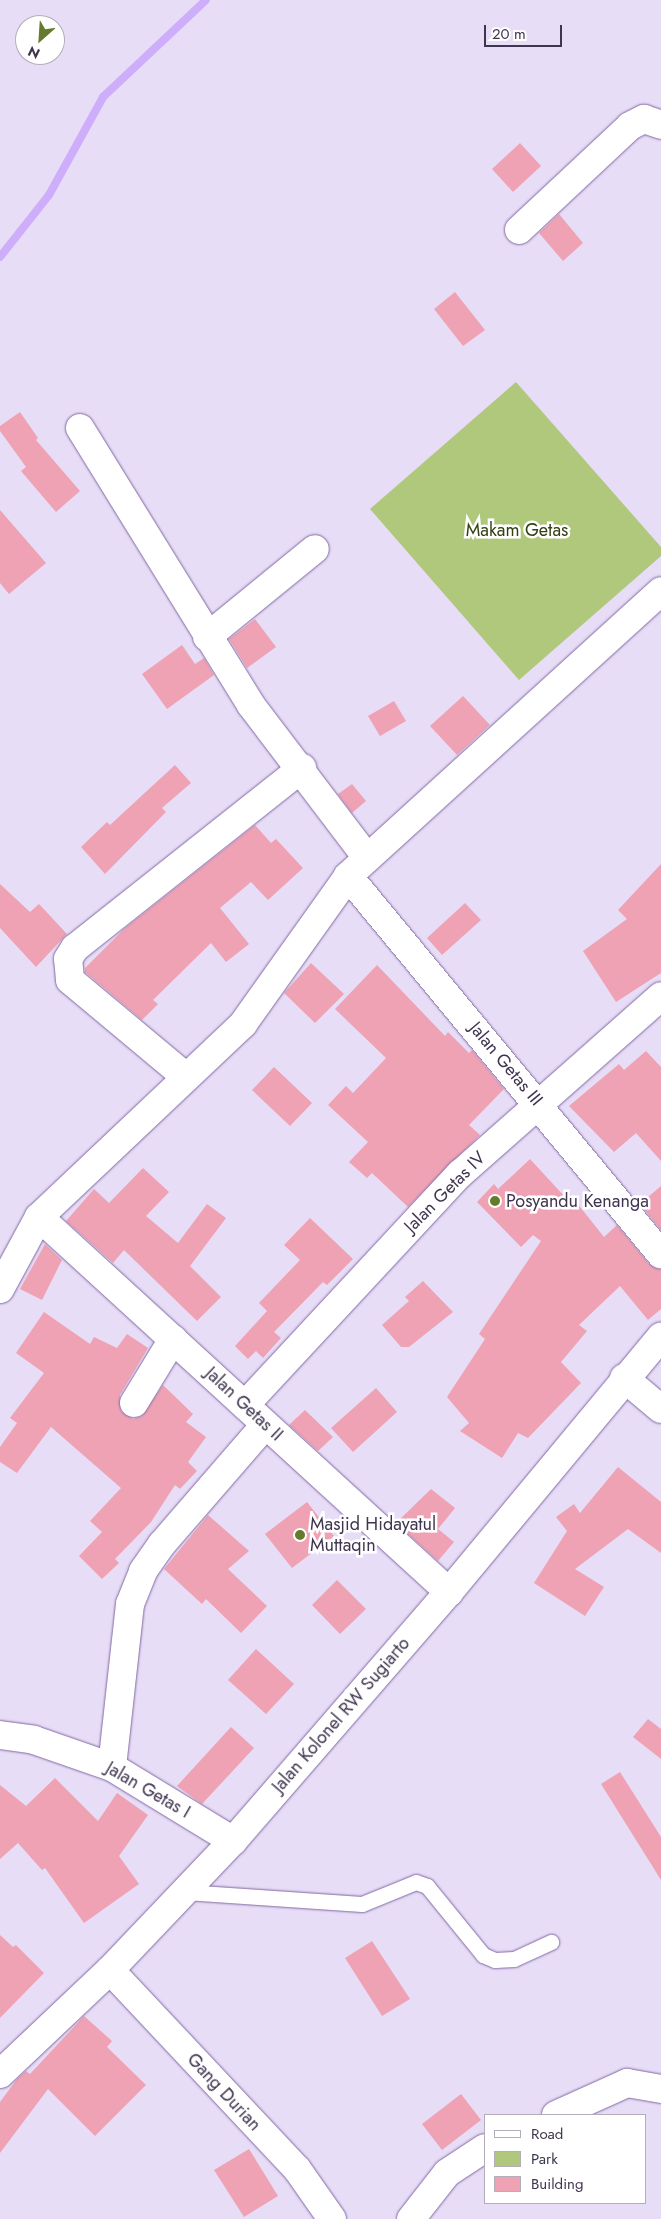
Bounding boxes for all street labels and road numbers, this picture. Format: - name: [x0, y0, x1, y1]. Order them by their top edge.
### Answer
- street label: Jalan Getas III: [465, 1018, 547, 1110]
- street label: Jalan Getas IV: [400, 1147, 490, 1237]
- street label: Jalan Getas II: [201, 1363, 287, 1445]
- street label: Jalan Kolonel RW Sugiarto: [268, 1633, 414, 1797]
- street label: Jalan Getas I: [102, 1757, 194, 1823]
- street label: Gang Durian: [183, 2049, 265, 2135]

